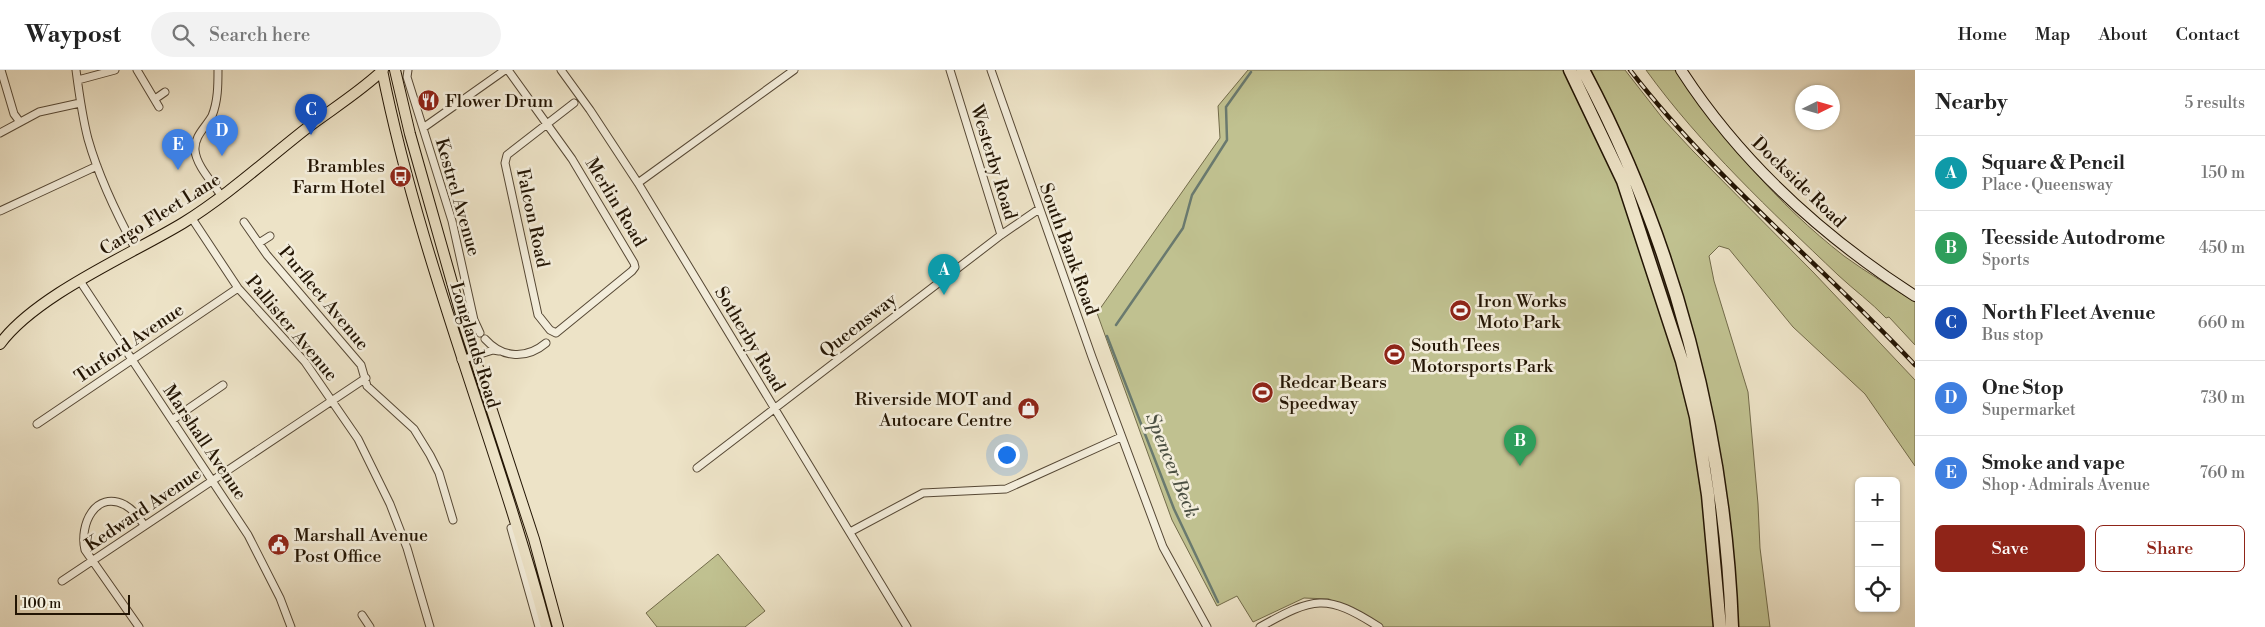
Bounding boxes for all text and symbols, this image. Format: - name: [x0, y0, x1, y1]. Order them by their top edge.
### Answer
- search box: [151, 12, 501, 57]
- text: Waypost: [25, 20, 121, 50]
- icon: search: [169, 21, 197, 49]
- text: Search here: [209, 23, 310, 47]
- text: Home: [1958, 23, 2007, 46]
- text: Map: [2035, 23, 2071, 46]
- text: About: [2099, 23, 2148, 46]
- text: Contact: [2176, 23, 2240, 46]
- north arrow: [1795, 85, 1840, 130]
- restaurant icon: Flower Drum: [417, 89, 441, 113]
- place label: Flower Drum: [445, 90, 553, 113]
- text: Nearby: [1935, 90, 2008, 116]
- text: 5 results: [2184, 93, 2245, 113]
- pin: C: [295, 94, 327, 135]
- street label: Westerby Road: [965, 101, 1022, 223]
- pin: D: [206, 115, 238, 156]
- pin: E: [162, 129, 194, 170]
- street label: Dockside Road: [1747, 132, 1851, 234]
- street label: Kestrel Avenue: [430, 136, 485, 259]
- text: Square & Pencil: [1982, 151, 2125, 175]
- street label: Merlin Road: [580, 154, 652, 252]
- place label: Brambles Farm Hotel: [293, 155, 386, 199]
- text: A: [1945, 163, 1957, 183]
- text: 150 m: [2201, 163, 2245, 183]
- bus stop icon: Brambles Farm Hotel: [389, 164, 413, 188]
- street label: Falcon Road: [511, 167, 554, 270]
- street label: Cargo Fleet Lane: [95, 168, 225, 261]
- text: Place · Queensway: [1982, 175, 2113, 195]
- street label: South Bank Road: [1034, 180, 1103, 319]
- text: Teesside Autodrome: [1982, 226, 2165, 250]
- text: B: [1945, 238, 1957, 258]
- text: 450 m: [2199, 238, 2245, 258]
- street label: Purfleet Avenue: [273, 241, 374, 355]
- text: Sports: [1982, 250, 2029, 270]
- pin: A: [928, 254, 960, 295]
- street label: Pallister Avenue: [241, 271, 343, 386]
- street label: Longlands Road: [444, 279, 505, 412]
- street label: Sotherby Road: [709, 283, 790, 397]
- street label: Queensway: [815, 288, 902, 363]
- place label: Iron Works Moto Park: [1477, 290, 1567, 334]
- street label: Turford Avenue: [70, 298, 188, 388]
- sports icon: Iron Works Moto Park: [1449, 299, 1473, 323]
- text: North Fleet Avenue: [1982, 301, 2155, 325]
- text: C: [1945, 313, 1957, 333]
- text: 660 m: [2198, 313, 2245, 333]
- text: Bus stop: [1982, 325, 2044, 345]
- place label: South Tees Motorsports Park: [1411, 334, 1555, 378]
- sports icon: South Tees Motorsports Park: [1383, 343, 1407, 367]
- place label: Redcar Bears Speedway: [1279, 371, 1387, 415]
- text: One Stop: [1982, 376, 2064, 400]
- street label: Marshall Avenue: [158, 380, 252, 504]
- sports icon: Redcar Bears Speedway: [1251, 380, 1275, 404]
- place label: Riverside MOT and Autocare Centre: [855, 388, 1013, 432]
- text: D: [1945, 388, 1957, 408]
- text: 730 m: [2200, 388, 2245, 408]
- shop icon: Riverside MOT and Autocare Centre: [1016, 397, 1040, 421]
- text: Supermarket: [1982, 400, 2076, 420]
- water label: Spencer Beck: [1140, 409, 1204, 522]
- pin: B: [1504, 425, 1536, 466]
- your location: [994, 442, 1020, 468]
- text: Smoke and vape: [1982, 451, 2125, 475]
- street label: Kedward Avenue: [81, 462, 206, 557]
- text: E: [1945, 463, 1957, 483]
- text: 760 m: [2200, 463, 2245, 483]
- text: Shop · Admirals Avenue: [1982, 475, 2150, 495]
- map controls: [1855, 477, 1900, 612]
- button: +: [1855, 477, 1900, 522]
- button: −: [1855, 522, 1900, 567]
- place label: Marshall Avenue Post Office: [294, 524, 428, 568]
- button: Save: [1935, 525, 2085, 572]
- button: Share: [2095, 525, 2245, 572]
- public building icon: Marshall Avenue Post Office: [266, 533, 290, 557]
- button: locate: [1855, 567, 1900, 612]
- scale bar: [15, 592, 130, 615]
- text: 100 m: [22, 595, 61, 613]

